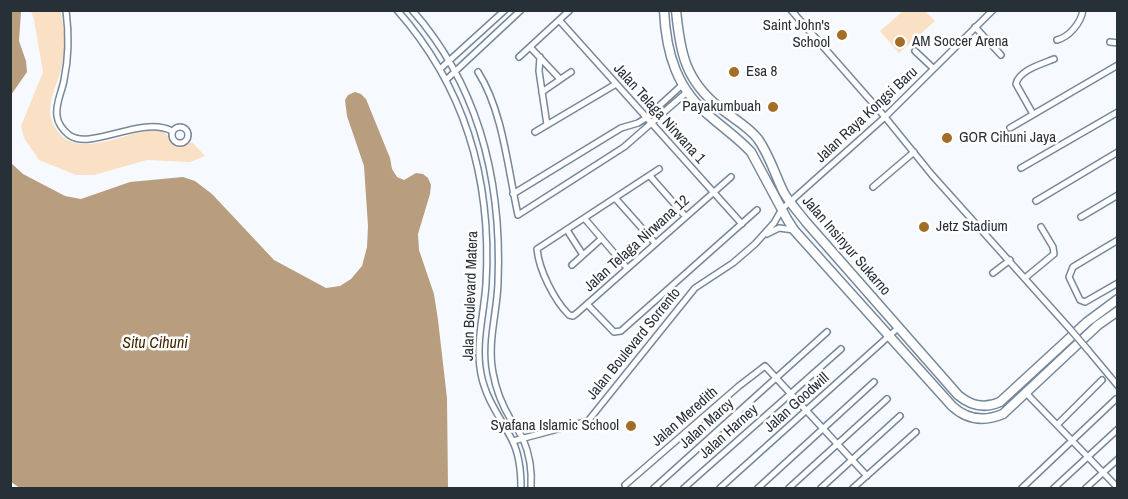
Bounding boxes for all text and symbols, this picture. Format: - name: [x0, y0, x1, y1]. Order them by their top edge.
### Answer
- place label: Saint John's School: [763, 17, 830, 52]
- marker: Saint John's School: [835, 28, 849, 42]
- place label: AM Soccer Arena: [912, 33, 1008, 51]
- marker: AM Soccer Arena: [893, 35, 907, 49]
- street label: Jalan Telaga Nirwana 1: [609, 60, 709, 168]
- place label: Esa 8: [746, 63, 777, 81]
- street label: Jalan Raya Kongsi Baru: [812, 63, 922, 167]
- marker: Esa 8: [727, 65, 741, 79]
- place label: Payakumbuah: [682, 98, 761, 116]
- marker: Payakumbuah: [766, 100, 780, 114]
- place label: GOR Cihuni Jaya: [959, 129, 1056, 147]
- marker: GOR Cihuni Jaya: [940, 131, 954, 145]
- street label: Jalan Telaga Nirwana 12: [581, 192, 693, 296]
- street label: Jalan Insinyur Sukarno: [798, 193, 894, 299]
- place label: Jetz Stadium: [936, 218, 1008, 236]
- marker: Jetz Stadium: [917, 220, 931, 234]
- street label: Jalan Boulevard Matera: [460, 231, 482, 361]
- street label: Jalan Boulevard Sorrento: [583, 284, 685, 404]
- water label: Situ Cihuni: [122, 334, 188, 354]
- street label: Jalan Goodwill: [761, 369, 833, 437]
- street label: Jalan Meredith: [648, 384, 722, 450]
- street label: Jalan Marcy: [676, 395, 738, 453]
- street label: Jalan Harney: [696, 401, 762, 463]
- place label: Syafana Islamic School: [490, 417, 619, 435]
- marker: Syafana Islamic School: [624, 419, 638, 433]

